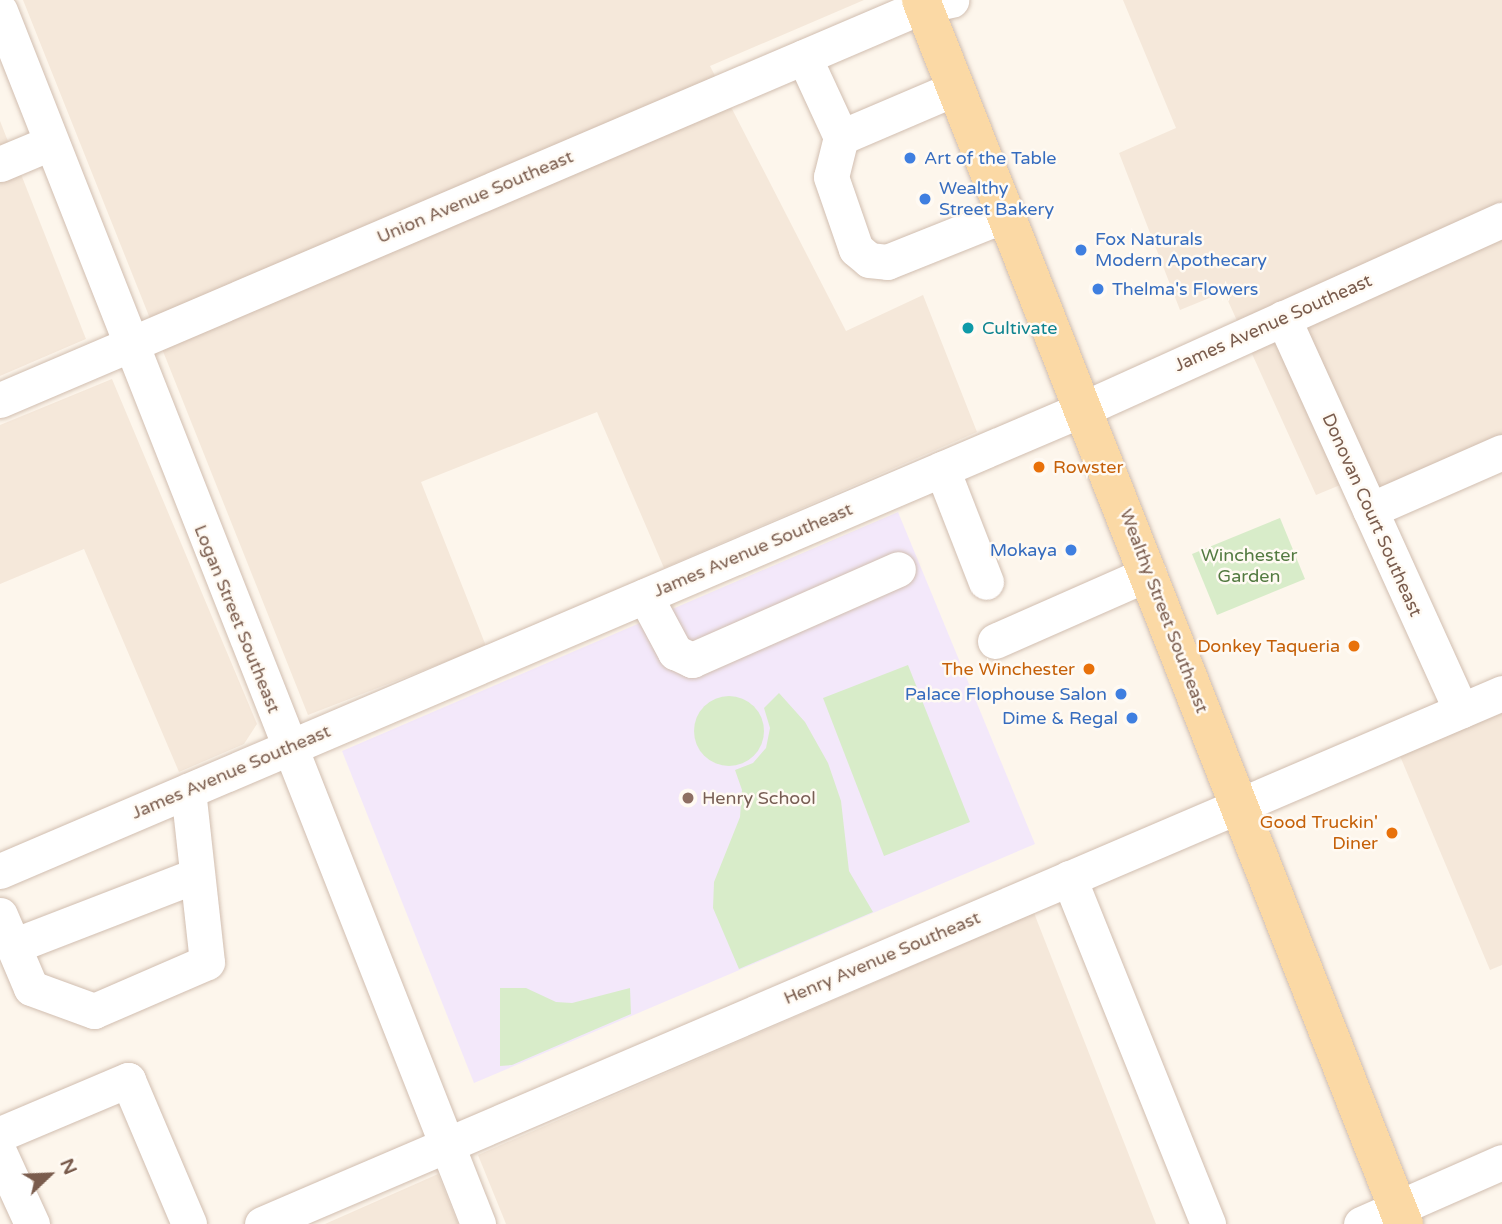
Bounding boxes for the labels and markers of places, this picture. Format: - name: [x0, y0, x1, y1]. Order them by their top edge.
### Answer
- place label: Art of the Table: [924, 147, 1057, 169]
- marker: Art of the Table: [902, 150, 918, 166]
- place label: Wealthy Street Bakery: [939, 178, 1054, 220]
- marker: Wealthy Street Bakery: [917, 191, 933, 207]
- place label: Fox Naturals Modern Apothecary: [1095, 229, 1267, 272]
- marker: Fox Naturals Modern Apothecary: [1073, 242, 1089, 258]
- place label: Thelma's Flowers: [1112, 278, 1258, 300]
- marker: Thelma's Flowers: [1090, 281, 1106, 297]
- place label: Cultivate: [982, 317, 1057, 339]
- marker: Cultivate: [960, 320, 976, 336]
- place label: Rowster: [1053, 456, 1123, 478]
- marker: Rowster: [1031, 459, 1047, 475]
- place label: Mokaya: [990, 539, 1057, 561]
- marker: Mokaya: [1063, 542, 1079, 558]
- place label: Donkey Taqueria: [1197, 635, 1340, 657]
- marker: Donkey Taqueria: [1346, 638, 1362, 654]
- place label: The Winchester: [942, 658, 1075, 680]
- marker: The Winchester: [1081, 661, 1097, 677]
- place label: Palace Flophouse Salon: [905, 683, 1107, 705]
- marker: Palace Flophouse Salon: [1113, 686, 1129, 702]
- place label: Dime & Regal: [1002, 707, 1118, 729]
- marker: Dime & Regal: [1124, 710, 1140, 726]
- place label: Henry School: [702, 787, 816, 809]
- marker: Henry School: [680, 790, 696, 806]
- place label: Good Truckin' Diner: [1260, 812, 1378, 854]
- marker: Good Truckin' Diner: [1384, 825, 1400, 841]

